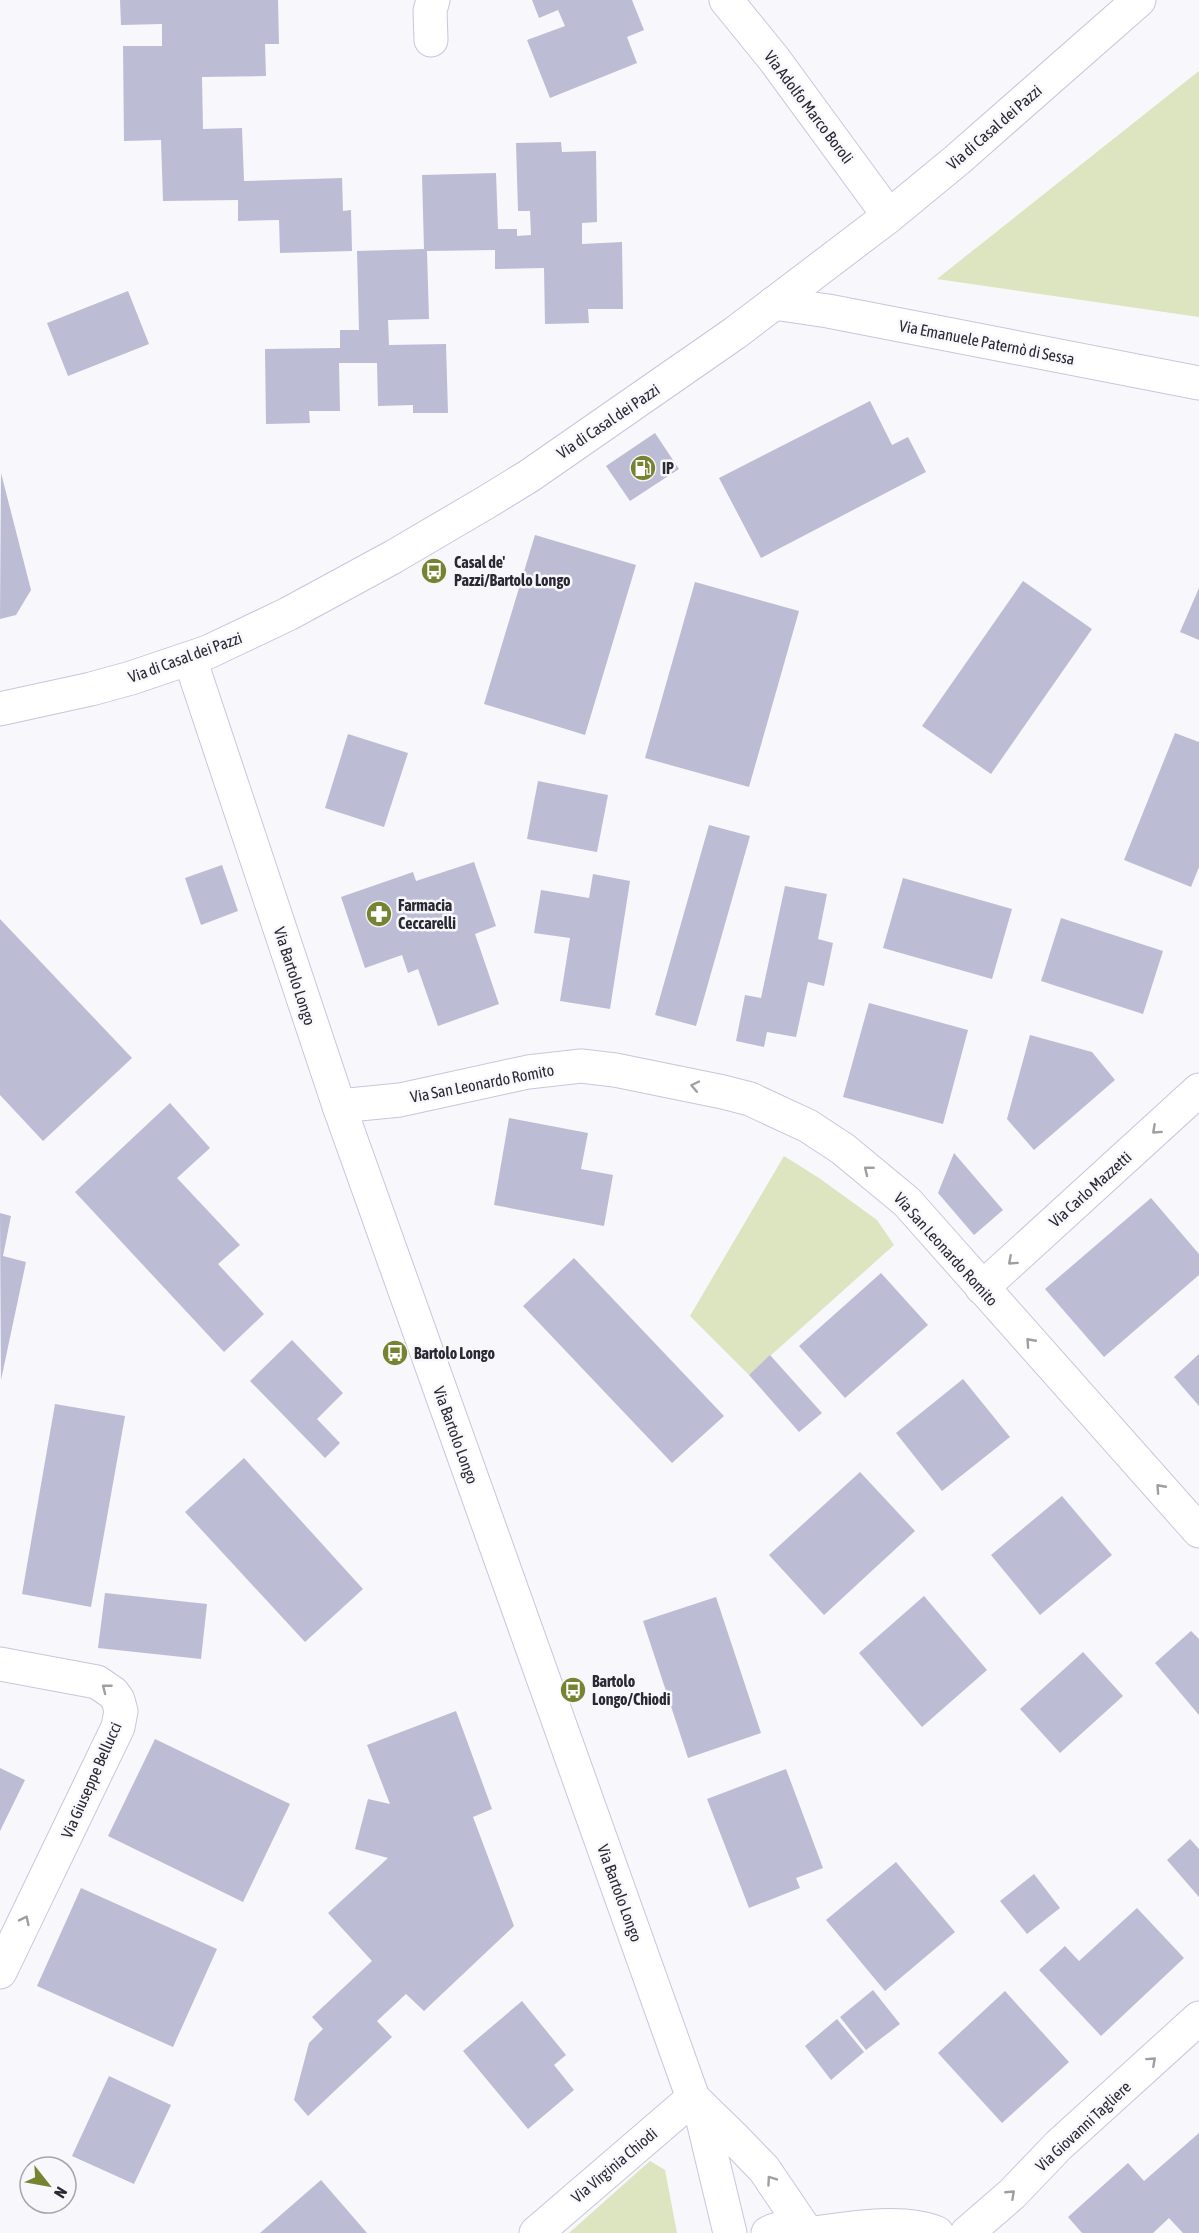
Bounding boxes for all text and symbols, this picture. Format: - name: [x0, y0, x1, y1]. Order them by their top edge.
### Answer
- street label: Via Adolfo Marco Boroli: [761, 47, 857, 167]
- street label: Via di Casal dei Pazzi: [943, 81, 1045, 173]
- street label: Via Emanuele Paternò di Sessa: [898, 316, 1076, 368]
- street label: Via di Casal dei Pazzi: [553, 380, 663, 462]
- fuel station icon: IP: [628, 453, 658, 483]
- place label: IP: [662, 459, 674, 477]
- place label: Casal de' Pazzi/Bartolo Longo: [454, 553, 571, 589]
- bus stop icon: Casal de' Pazzi/Bartolo Longo: [419, 556, 449, 586]
- street label: Via di Casal dei Pazzi: [126, 628, 244, 686]
- place label: Farmacia Ceccarelli: [398, 896, 456, 932]
- pharmacy icon: Farmacia Ceccarelli: [364, 899, 394, 929]
- street label: Via Bartolo Longo: [270, 925, 319, 1028]
- street label: Via San Leonardo Romito: [409, 1060, 555, 1106]
- one-way arrow: [690, 1080, 700, 1093]
- one-way arrow: [1152, 1123, 1163, 1134]
- street label: Via Carlo Mazzetti: [1045, 1148, 1135, 1230]
- one-way arrow: [864, 1166, 875, 1177]
- street label: Via San Leonardo Romito: [890, 1189, 1002, 1309]
- one-way arrow: [1008, 1254, 1018, 1265]
- bus stop icon: Bartolo Longo: [380, 1338, 410, 1368]
- one-way arrow: [1026, 1338, 1037, 1349]
- place label: Bartolo Longo: [414, 1344, 495, 1362]
- street label: Via Bartolo Longo: [429, 1384, 482, 1486]
- one-way arrow: [1156, 1484, 1167, 1494]
- place label: Bartolo Longo/Chiodi: [592, 1672, 671, 1708]
- bus stop icon: Bartolo Longo/Chiodi: [558, 1675, 588, 1705]
- one-way arrow: [102, 1685, 113, 1696]
- street label: Via Giuseppe Bellucci: [57, 1719, 126, 1841]
- street label: Via Bartolo Longo: [593, 1842, 646, 1944]
- one-way arrow: [18, 1915, 30, 1926]
- one-way arrow: [1146, 2057, 1156, 2068]
- street label: Via Giovanni Tagliere: [1032, 2077, 1135, 2175]
- street label: Via Virginia Chiodi: [568, 2124, 661, 2207]
- north arrow: [18, 2155, 78, 2215]
- one-way arrow: [767, 2176, 778, 2187]
- text: N: [51, 2184, 71, 2201]
- one-way arrow: [1003, 2191, 1014, 2202]

